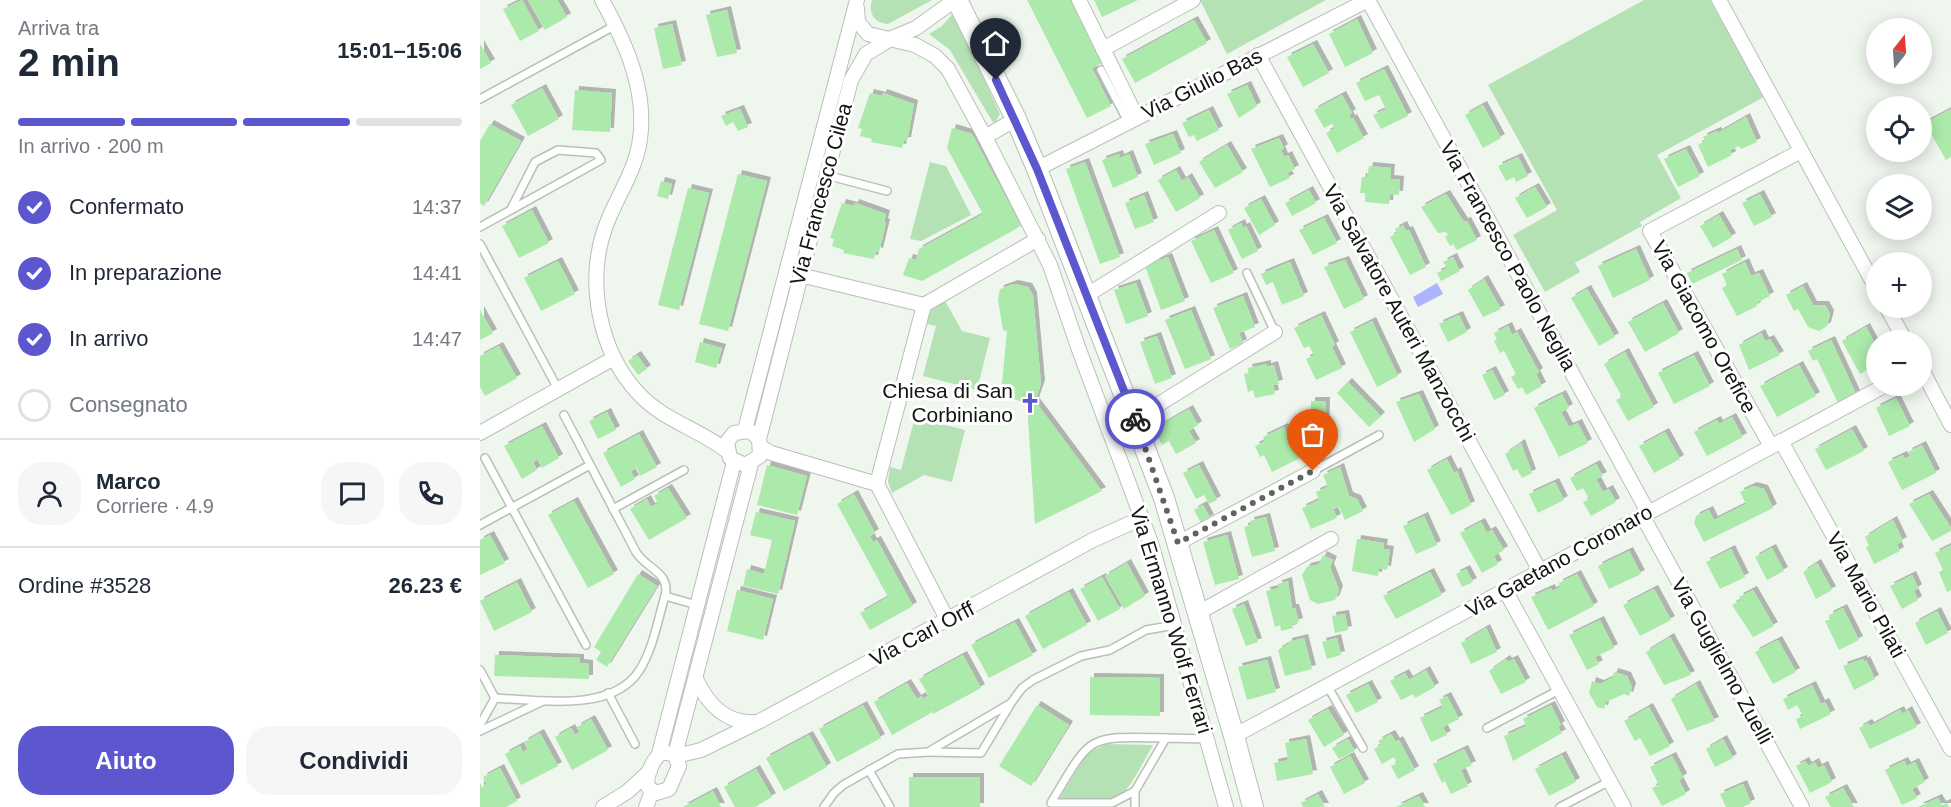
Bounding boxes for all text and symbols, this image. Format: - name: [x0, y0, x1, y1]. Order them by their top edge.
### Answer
- text: Arriva tra: [18, 17, 99, 39]
- pin: [970, 18, 1021, 80]
- north arrow: [1866, 18, 1932, 84]
- map controls: [1866, 18, 1932, 396]
- icon: home: [979, 27, 1012, 60]
- text: 15:01–15:06: [337, 38, 462, 63]
- text: 2 min: [18, 41, 120, 84]
- street label: Via Giulio Bas: [1138, 43, 1266, 124]
- button: locate: [1866, 96, 1932, 162]
- street label: Via Francesco Cilea: [785, 100, 856, 287]
- text: In arrivo · 200 m: [18, 135, 164, 157]
- street label: Via Francesco Paolo Neglia: [1436, 137, 1581, 375]
- button: layers: [1866, 174, 1932, 240]
- street label: Via Salvatore Auteri Manzocchi: [1319, 180, 1480, 445]
- icon: check: [18, 191, 51, 224]
- text: Confermato: [69, 194, 184, 219]
- text: 14:37: [412, 196, 462, 218]
- street label: Via Giacomo Orefice: [1648, 237, 1761, 417]
- button: +: [1866, 252, 1932, 318]
- icon: check: [18, 257, 51, 290]
- text: In preparazione: [69, 260, 222, 285]
- text: 14:41: [412, 262, 462, 284]
- icon: check: [18, 323, 51, 356]
- text: In arrivo: [69, 326, 148, 351]
- text: 14:47: [412, 328, 462, 350]
- button: −: [1866, 330, 1932, 396]
- place label: Chiesa di San Corbiniano: [882, 379, 1013, 426]
- courier: [1105, 389, 1165, 449]
- church icon: Chiesa di San Corbiniano: [1018, 391, 1042, 415]
- text: Consegnato: [69, 392, 188, 417]
- icon: bike: [1119, 403, 1152, 436]
- pin: [1287, 409, 1338, 471]
- icon: bag: [1296, 418, 1329, 451]
- button: person: [18, 462, 81, 525]
- button: chat: [321, 462, 384, 525]
- button: phone: [399, 462, 462, 525]
- text: Marco: [96, 469, 161, 494]
- text: Corriere · 4.9: [96, 495, 214, 517]
- street label: Via Gaetano Coronaro: [1461, 500, 1656, 621]
- street label: Via Ermanno Wolf Ferrari: [1126, 504, 1217, 736]
- street label: Via Mario Pilati: [1823, 528, 1910, 661]
- text: Ordine #3528: [18, 573, 151, 598]
- text: 26.23 €: [389, 573, 462, 598]
- street label: Via Guglielmo Zuelli: [1667, 574, 1778, 748]
- street label: Via Carl Orff: [866, 596, 978, 671]
- button: Aiuto: [18, 726, 234, 795]
- button: Condividi: [246, 726, 462, 795]

